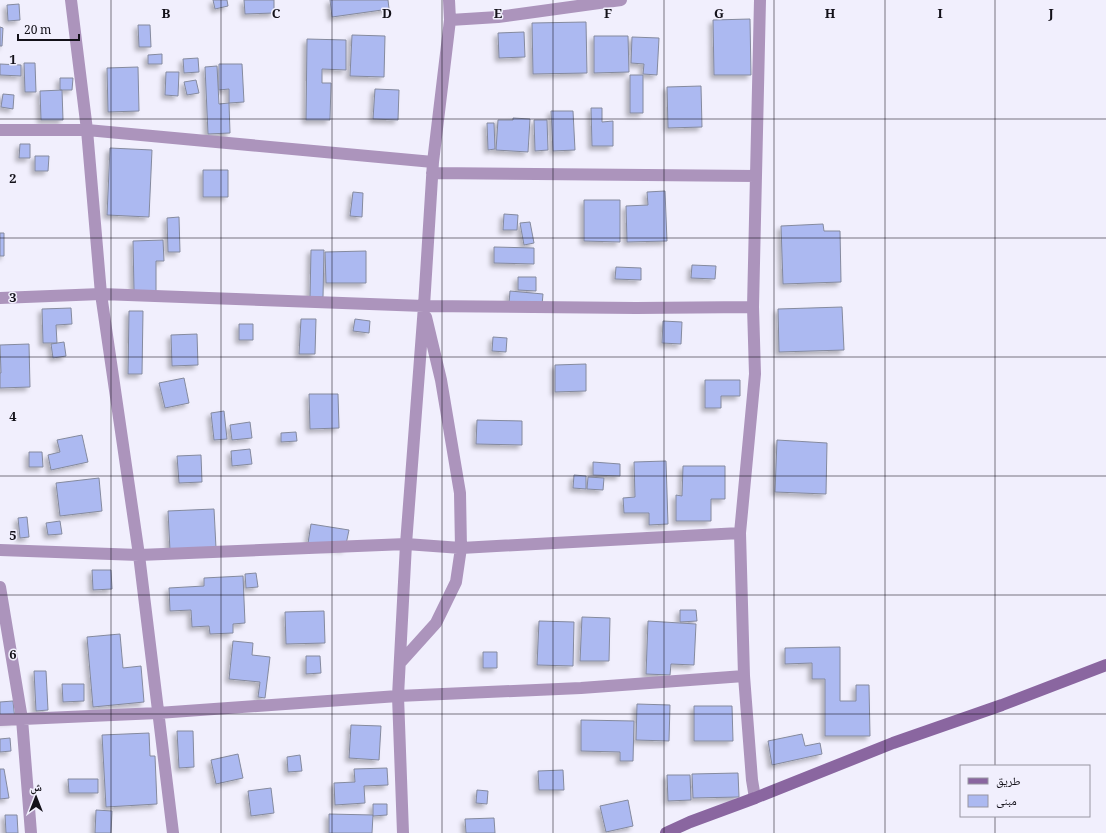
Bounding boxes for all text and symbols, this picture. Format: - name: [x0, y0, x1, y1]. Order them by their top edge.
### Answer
- text: B: [162, 4, 171, 26]
- text: C: [272, 4, 281, 26]
- text: D: [382, 4, 392, 26]
- text: E: [494, 4, 503, 26]
- text: F: [604, 4, 612, 26]
- text: G: [714, 4, 724, 26]
- text: H: [825, 4, 836, 26]
- text: I: [937, 4, 943, 26]
- text: J: [1047, 4, 1054, 26]
- scale bar: [18, 16, 79, 42]
- text: 20 m: [24, 21, 51, 42]
- text: 1: [9, 50, 17, 72]
- text: 2: [9, 169, 17, 191]
- text: 3: [9, 288, 17, 310]
- text: 4: [9, 407, 17, 429]
- text: 5: [9, 526, 17, 548]
- text: 6: [9, 645, 17, 667]
- legend: [960, 765, 1090, 817]
- text: طريق: [996, 772, 1021, 793]
- north arrow: [16, 777, 56, 817]
- text: ش: [30, 779, 42, 798]
- text: مبنى: [996, 792, 1017, 813]

